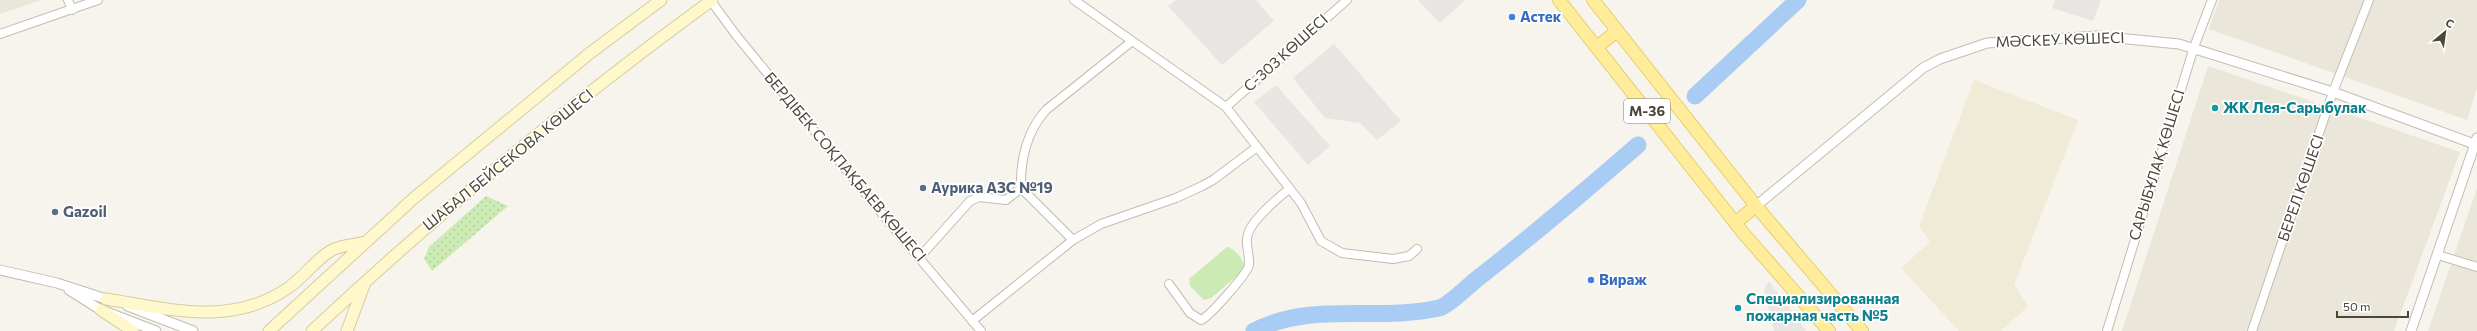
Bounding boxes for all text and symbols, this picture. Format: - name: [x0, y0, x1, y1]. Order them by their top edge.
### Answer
- place label: Астек: [1520, 7, 1562, 25]
- street label: С-303 КӨШЕСІ: [1240, 10, 1331, 95]
- marker: Астек: [1507, 12, 1517, 22]
- north arrow: [2425, 12, 2465, 52]
- text: С: [2444, 15, 2457, 31]
- street label: МӘСКЕУ КӨШЕСІ: [1995, 28, 2125, 50]
- street label: БЕРДІБЕК СОҚПАҚБАЕВ КӨШЕСІ: [761, 68, 930, 265]
- street label: ШАБАЛ БЕЙСЕКОВА КӨШЕСІ: [418, 85, 596, 234]
- street label: САРЫБҰЛАҚ КӨШЕСІ: [2124, 87, 2188, 242]
- place label: ЖК Лея-Сарыбулак: [2223, 98, 2367, 116]
- road number: M-36: [1624, 99, 1670, 123]
- marker: ЖК Лея-Сарыбулак: [2210, 103, 2220, 113]
- street label: БЕРЕЛ КӨШЕСІ: [2273, 132, 2327, 243]
- place label: Аурика АЗС №19: [931, 178, 1053, 196]
- marker: Аурика АЗС №19: [918, 183, 928, 193]
- place label: Gazoil: [63, 202, 107, 220]
- marker: Gazoil: [50, 207, 60, 217]
- place label: Вираж: [1599, 270, 1647, 288]
- marker: Вираж: [1586, 275, 1596, 285]
- place label: Специализированная пожарная часть №5: [1746, 289, 1900, 324]
- scale bar: [2337, 293, 2408, 319]
- text: 50 m: [2343, 299, 2371, 313]
- marker: Специализированная пожарная часть №5: [1733, 303, 1743, 313]

